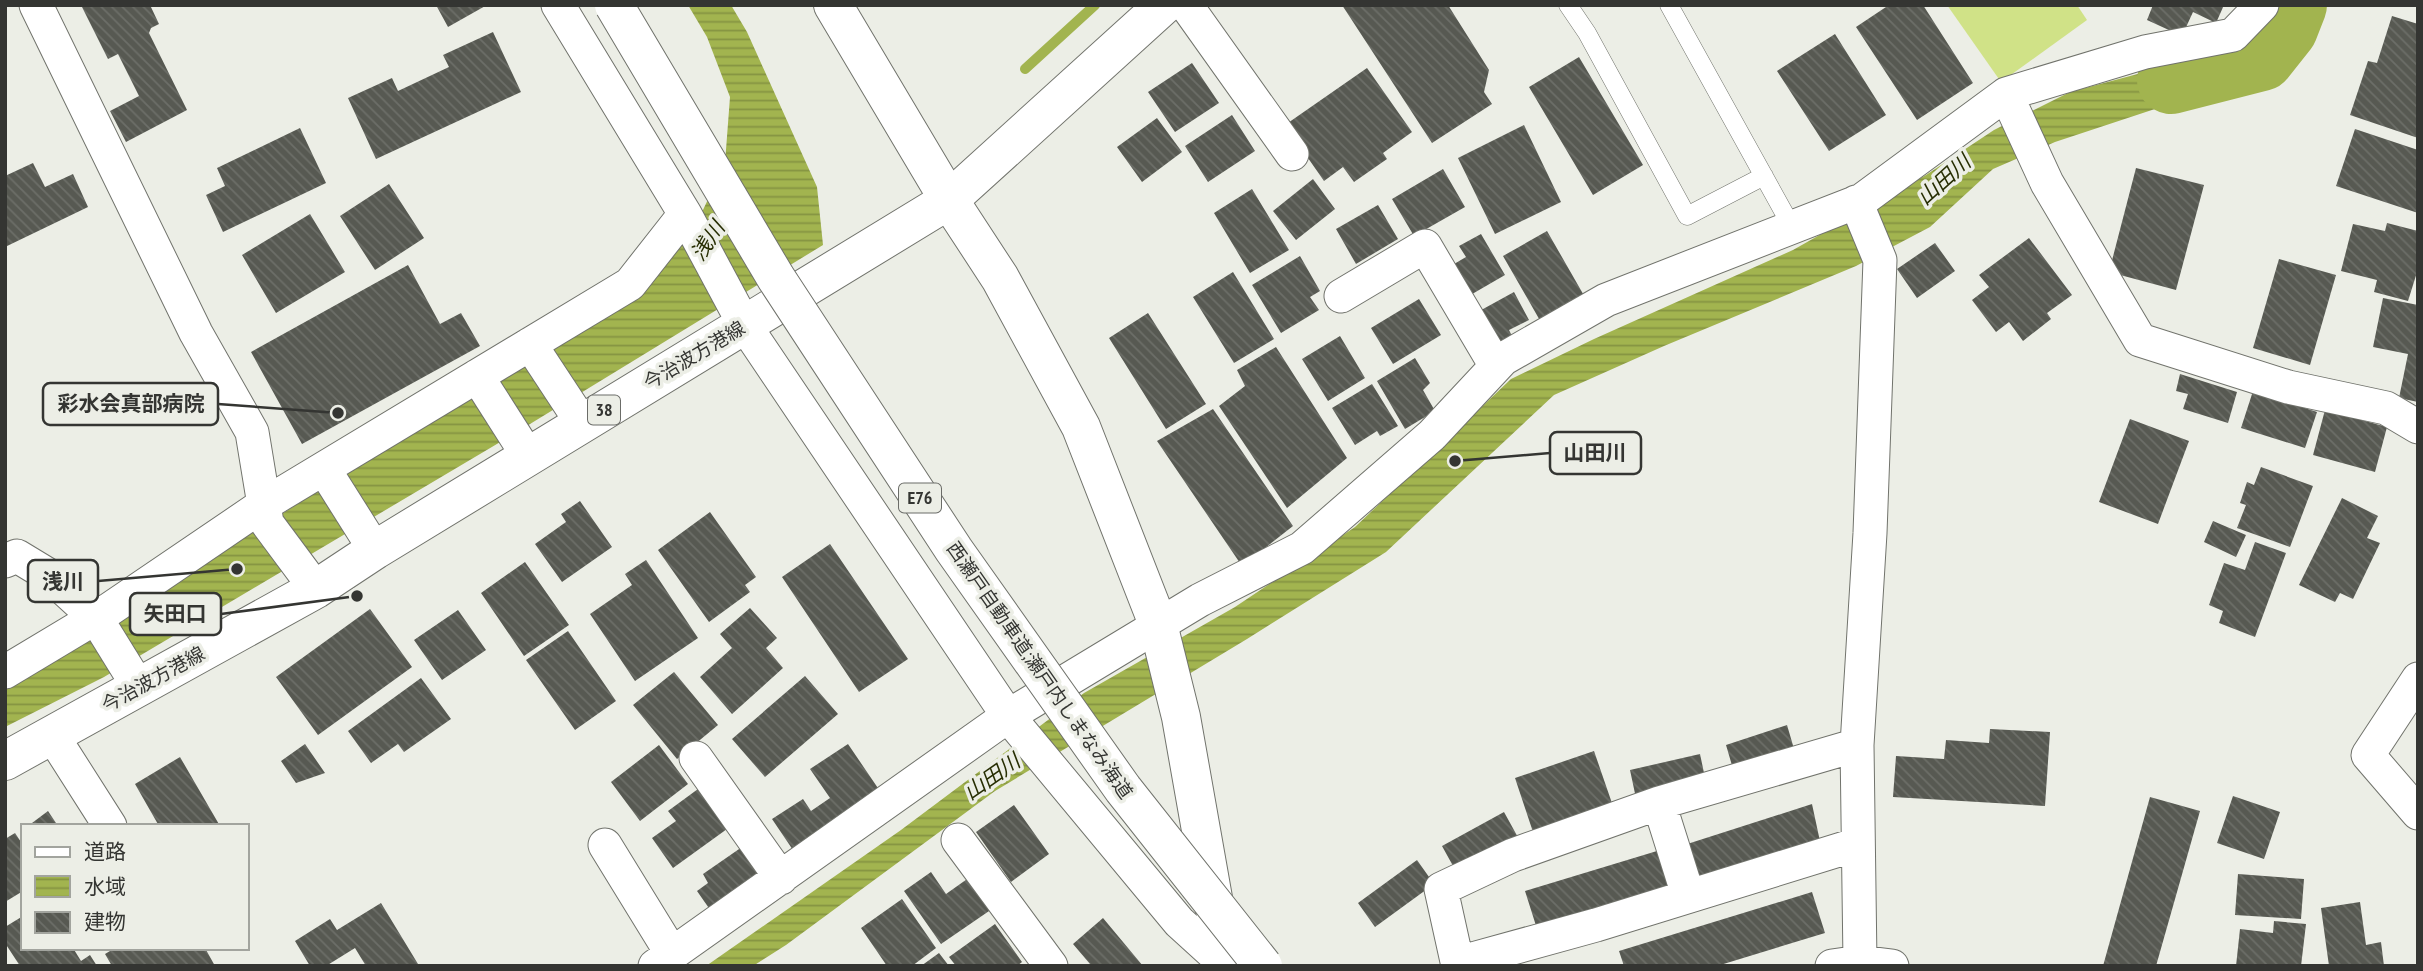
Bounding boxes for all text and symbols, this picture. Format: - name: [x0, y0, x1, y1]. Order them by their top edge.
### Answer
- water label: 山田川: [1911, 147, 1978, 211]
- water label: 浅川: [685, 214, 732, 266]
- street label: 今治波方港線: [639, 315, 749, 395]
- callout: 彩水会真部病院: [43, 383, 218, 425]
- text: 彩水会真部病院: [58, 390, 205, 417]
- road number: 38: [588, 396, 620, 424]
- callout: 山田川: [1550, 432, 1641, 474]
- text: 山田川: [1564, 439, 1627, 466]
- road number: E76: [899, 484, 941, 512]
- street label: 西瀬戸自動車道;瀬戸内しまなみ海道: [942, 537, 1138, 803]
- callout: 浅川: [28, 560, 98, 602]
- text: 浅川: [42, 568, 84, 595]
- callout: 矢田口: [130, 593, 221, 635]
- text: 矢田口: [144, 600, 207, 627]
- street label: 今治波方港線: [97, 641, 209, 717]
- water label: 山田川: [958, 746, 1027, 806]
- legend: [21, 824, 248, 950]
- text: 道路: [84, 838, 126, 865]
- text: 水域: [84, 873, 126, 900]
- text: 建物: [84, 908, 126, 935]

